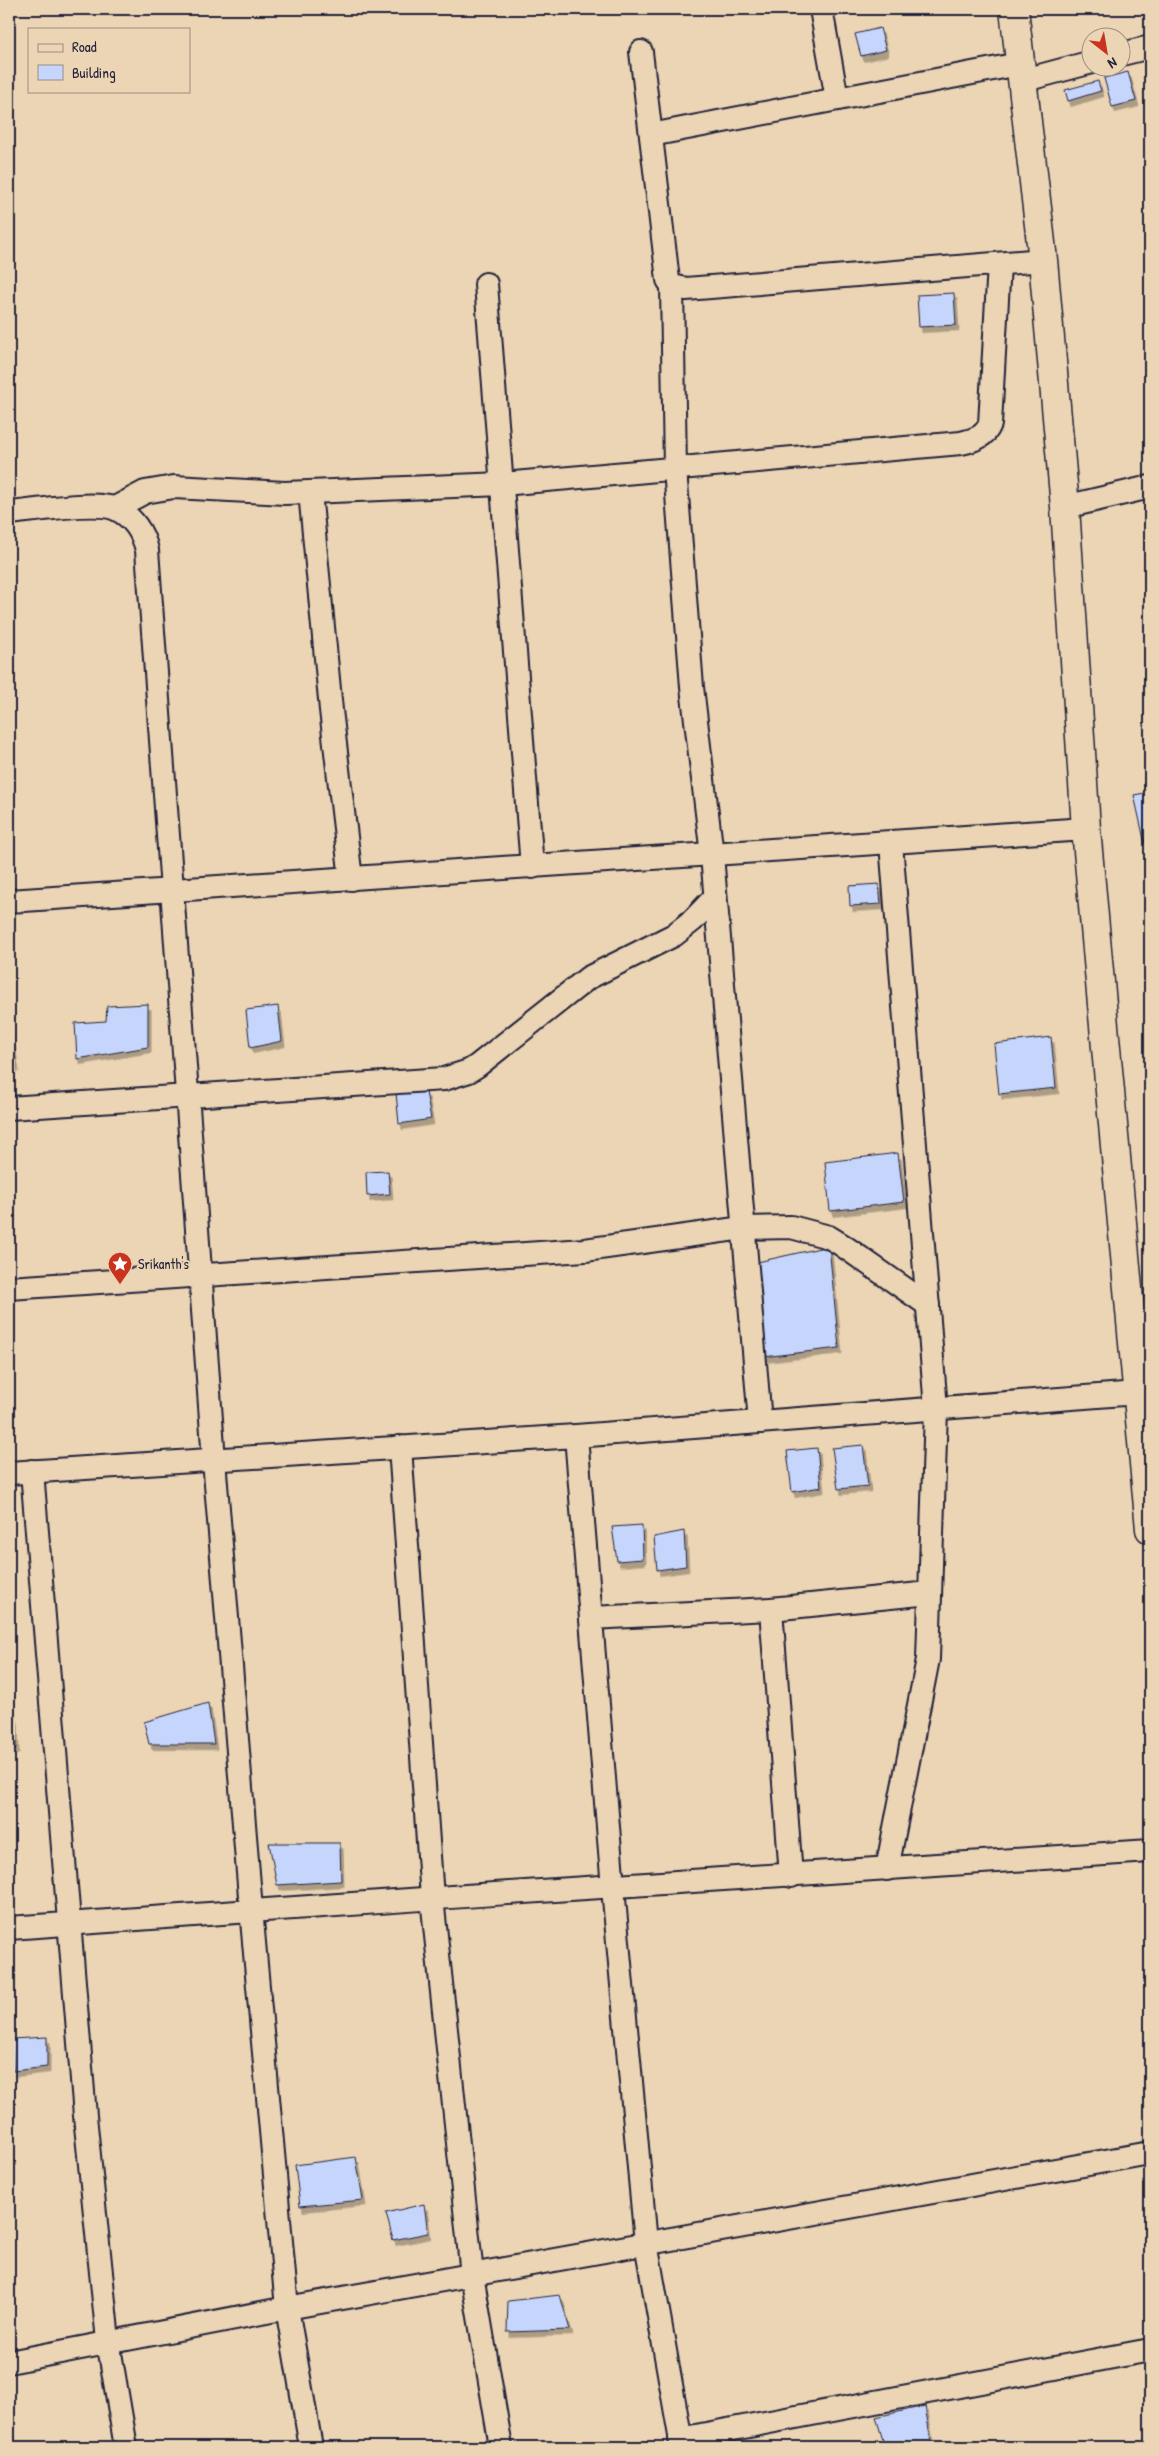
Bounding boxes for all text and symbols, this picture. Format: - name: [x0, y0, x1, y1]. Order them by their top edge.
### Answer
- legend: [28, 28, 190, 92]
- north arrow: [1082, 28, 1132, 78]
- text: Road: [72, 36, 97, 57]
- text: N: [1104, 54, 1121, 74]
- text: Building: [72, 62, 116, 83]
- place icon: Srikanth's: [107, 1251, 133, 1285]
- place label: Srikanth's: [138, 1254, 189, 1273]

